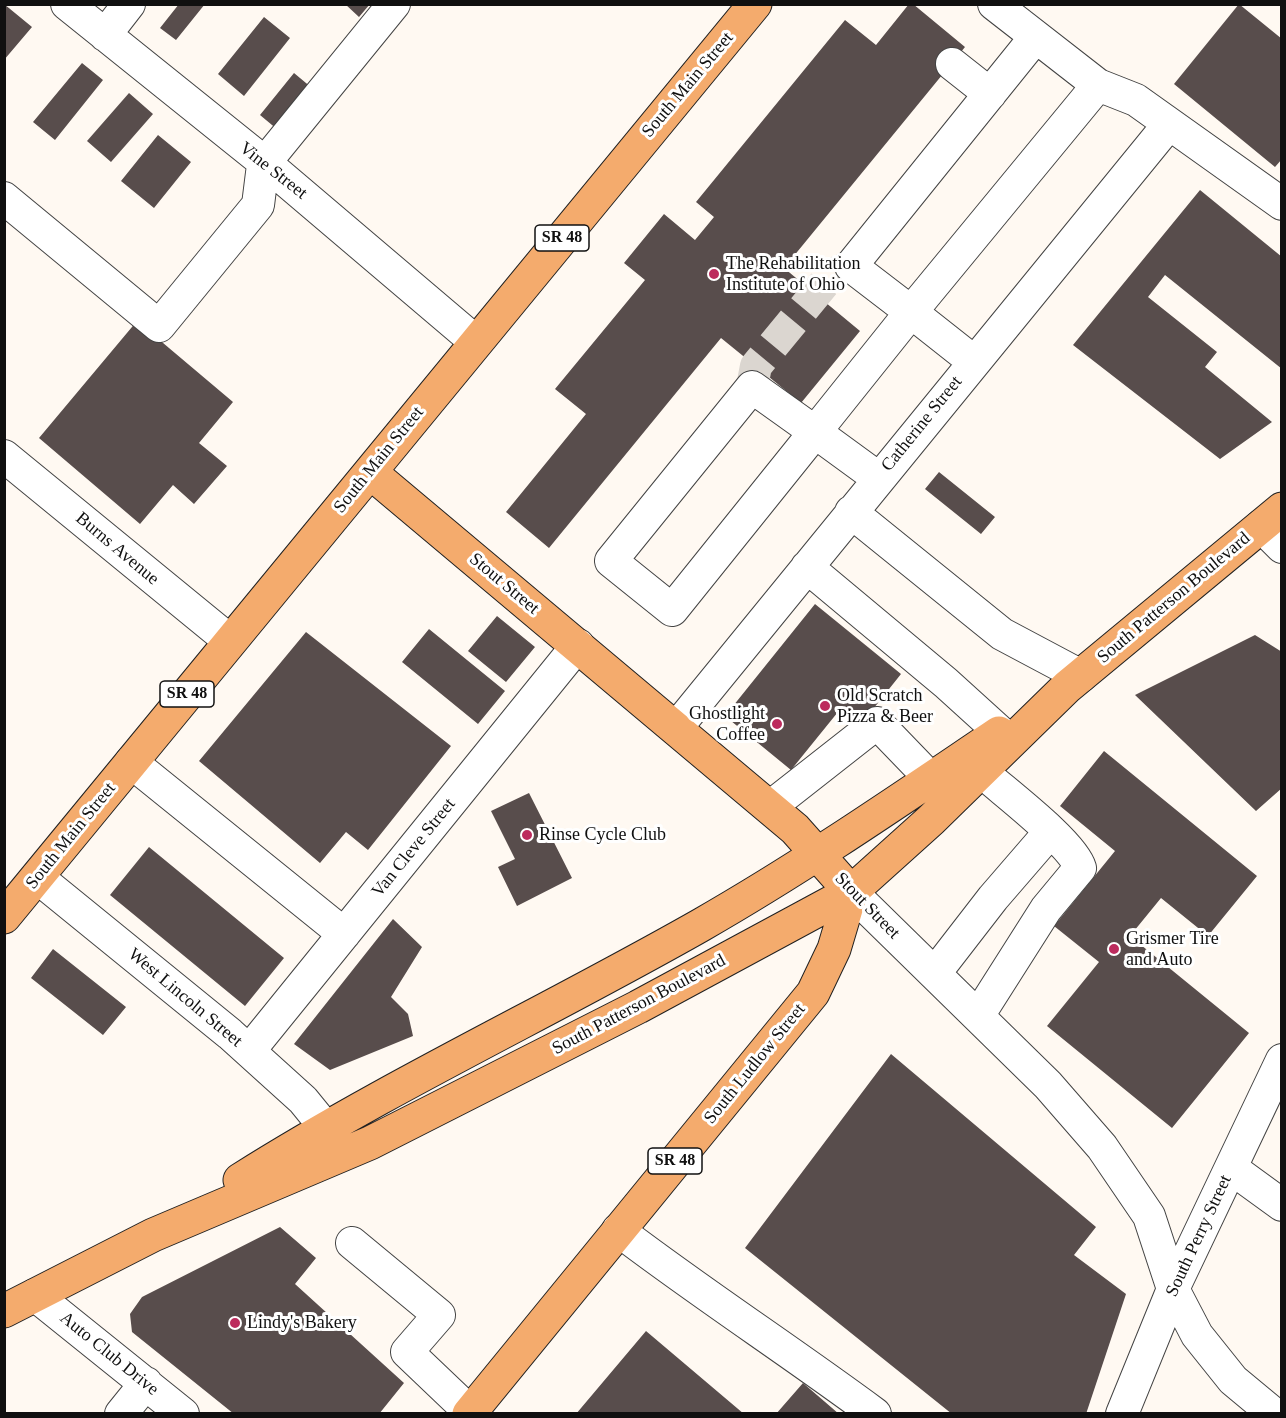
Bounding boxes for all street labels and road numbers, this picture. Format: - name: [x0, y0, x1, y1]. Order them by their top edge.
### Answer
- street label: South Main Street: [638, 28, 738, 142]
- street label: Vine Street: [235, 138, 311, 204]
- road number: SR 48: [535, 225, 589, 251]
- street label: Catherine Street: [877, 372, 967, 476]
- street label: South Main Street: [329, 402, 429, 518]
- street label: Burns Avenue: [71, 508, 163, 590]
- street label: South Patterson Boulevard: [1093, 528, 1255, 668]
- street label: Stout Street: [465, 549, 543, 619]
- road number: SR 48: [160, 681, 214, 707]
- street label: South Main Street: [21, 778, 121, 894]
- street label: Van Cleve Street: [368, 794, 460, 902]
- street label: Stout Street: [830, 868, 904, 944]
- street label: West Lincoln Street: [123, 944, 247, 1052]
- street label: South Patterson Boulevard: [549, 950, 729, 1060]
- street label: South Ludlow Street: [700, 999, 810, 1129]
- road number: SR 48: [648, 1148, 702, 1174]
- street label: South Perry Street: [1161, 1172, 1237, 1300]
- street label: Auto Club Drive: [55, 1308, 163, 1400]

